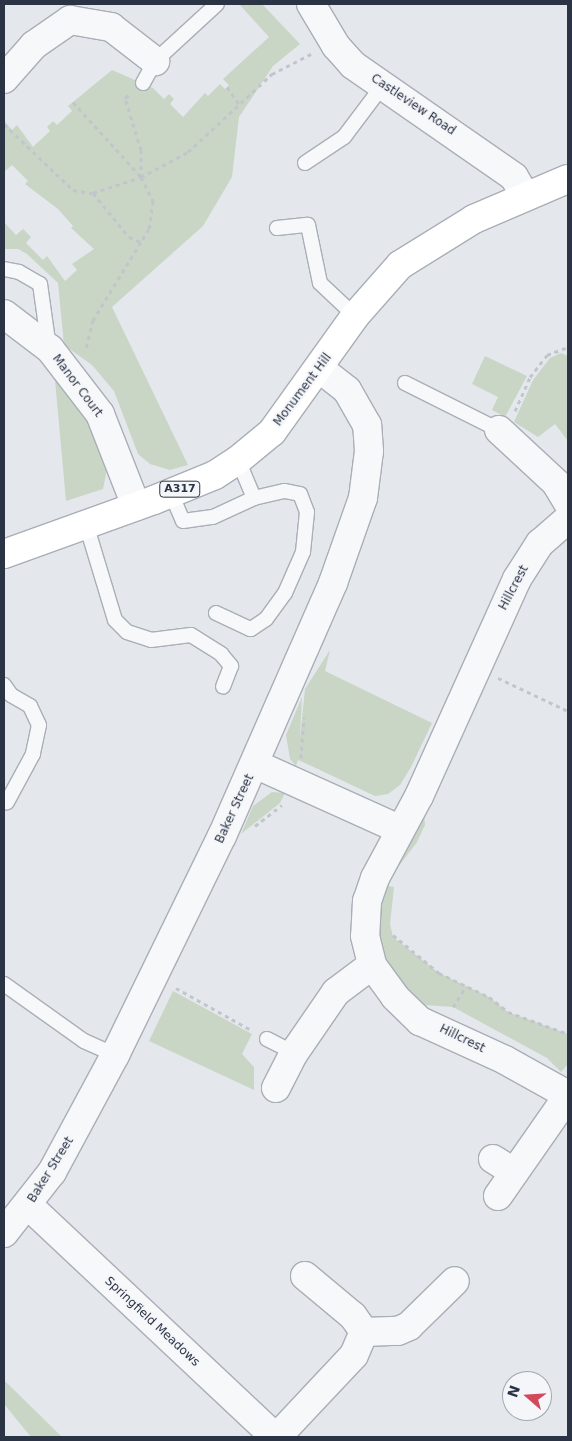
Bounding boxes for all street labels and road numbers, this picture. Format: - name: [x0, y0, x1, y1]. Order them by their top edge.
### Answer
- street label: Castleview Road: [368, 71, 458, 139]
- street label: Monument Hill: [271, 351, 335, 429]
- street label: Manor Court: [49, 352, 105, 420]
- road number: A317: [159, 480, 201, 498]
- street label: Hillcrest: [496, 563, 532, 613]
- street label: Baker Street: [213, 772, 257, 846]
- street label: Hillcrest: [437, 1022, 487, 1056]
- street label: Baker Street: [25, 1135, 77, 1205]
- street label: Springfield Meadows: [102, 1274, 202, 1370]

